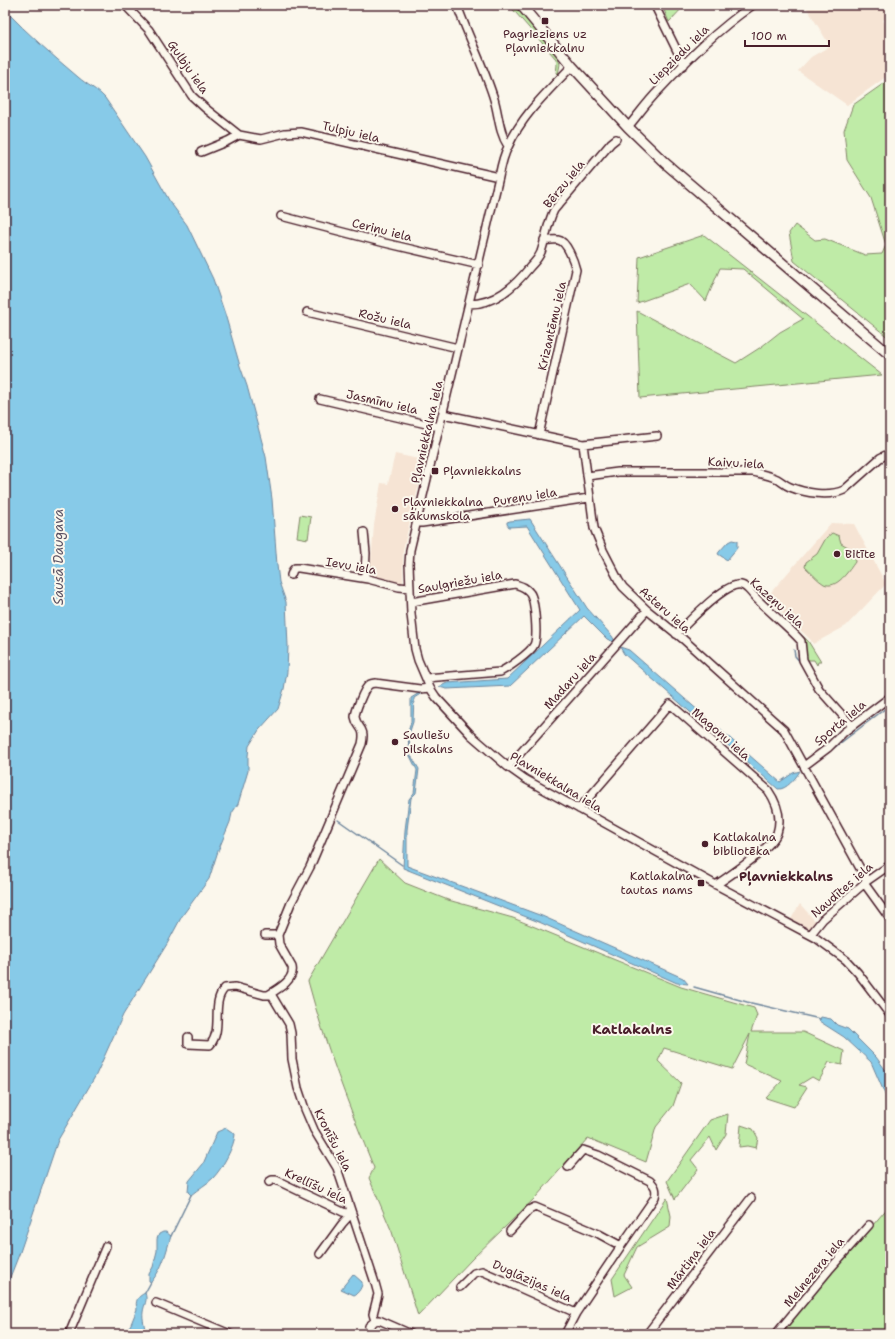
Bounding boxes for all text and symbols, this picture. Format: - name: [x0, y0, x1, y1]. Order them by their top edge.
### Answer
- marker: Pagrieziens uz Pļavniekkalnu: [540, 16, 550, 26]
- street label: Liepziedu iela: [645, 21, 713, 89]
- scale bar: [745, 22, 829, 48]
- place label: Pagrieziens uz Pļavniekkalnu: [503, 26, 587, 56]
- text: 100 m: [751, 28, 787, 44]
- street label: Gulbju iela: [164, 37, 213, 97]
- street label: Tulpju iela: [321, 118, 382, 146]
- street label: Bērzu iela: [540, 156, 589, 211]
- street label: Ceriņu iela: [350, 215, 414, 245]
- street label: Krizantēmu iela: [534, 279, 570, 372]
- street label: Rožu iela: [357, 305, 413, 333]
- street label: Pļavniekkalna iela: [407, 379, 447, 485]
- street label: Jasmīnu iela: [345, 386, 420, 418]
- street label: Kaivu iela: [707, 454, 765, 472]
- place label: Pļavniekkalns: [443, 463, 522, 479]
- marker: Pļavniekkalns: [430, 466, 440, 476]
- street label: Pureņu iela: [492, 484, 559, 510]
- place label: Pļavniekkalna sākumskola: [403, 494, 484, 524]
- marker: Pļavniekkalna sākumskola: [390, 504, 400, 514]
- water label: Sausā Daugava: [50, 509, 67, 605]
- place label: Bitīte: [845, 546, 876, 562]
- marker: Bitīte: [832, 549, 842, 559]
- street label: Ievu iela: [324, 554, 378, 578]
- street label: Saulgriežu iela: [417, 567, 504, 597]
- street label: Kazeņu iela: [747, 574, 808, 632]
- street label: Asteru iela: [636, 583, 694, 637]
- street label: Madaru iela: [540, 649, 600, 713]
- street label: Sporta iela: [811, 696, 870, 749]
- street label: Magoņu iela: [688, 704, 754, 764]
- place label: Sauliešu pilskalns: [403, 727, 453, 757]
- marker: Sauliešu pilskalns: [390, 737, 400, 747]
- street label: Pļavniekkalna iela: [507, 748, 606, 816]
- place label: Katlakalna bibliotēka: [713, 829, 777, 859]
- marker: Katlakalna bibliotēka: [700, 839, 710, 849]
- street label: Naudītes iela: [808, 858, 877, 921]
- place label: Katlakalna tautas nams: [620, 868, 694, 898]
- district label: Pļavniekkalns: [739, 868, 833, 886]
- marker: Katlakalna tautas nams: [696, 878, 706, 888]
- district label: Katlakalns: [592, 1020, 672, 1038]
- street label: Kronīšu iela: [310, 1106, 356, 1174]
- street label: Krellīšu iela: [282, 1165, 350, 1208]
- street label: Mārtiņa iela: [663, 1225, 719, 1293]
- street label: Melnezera iela: [780, 1233, 848, 1310]
- street label: Duglāzijas iela: [490, 1256, 575, 1306]

